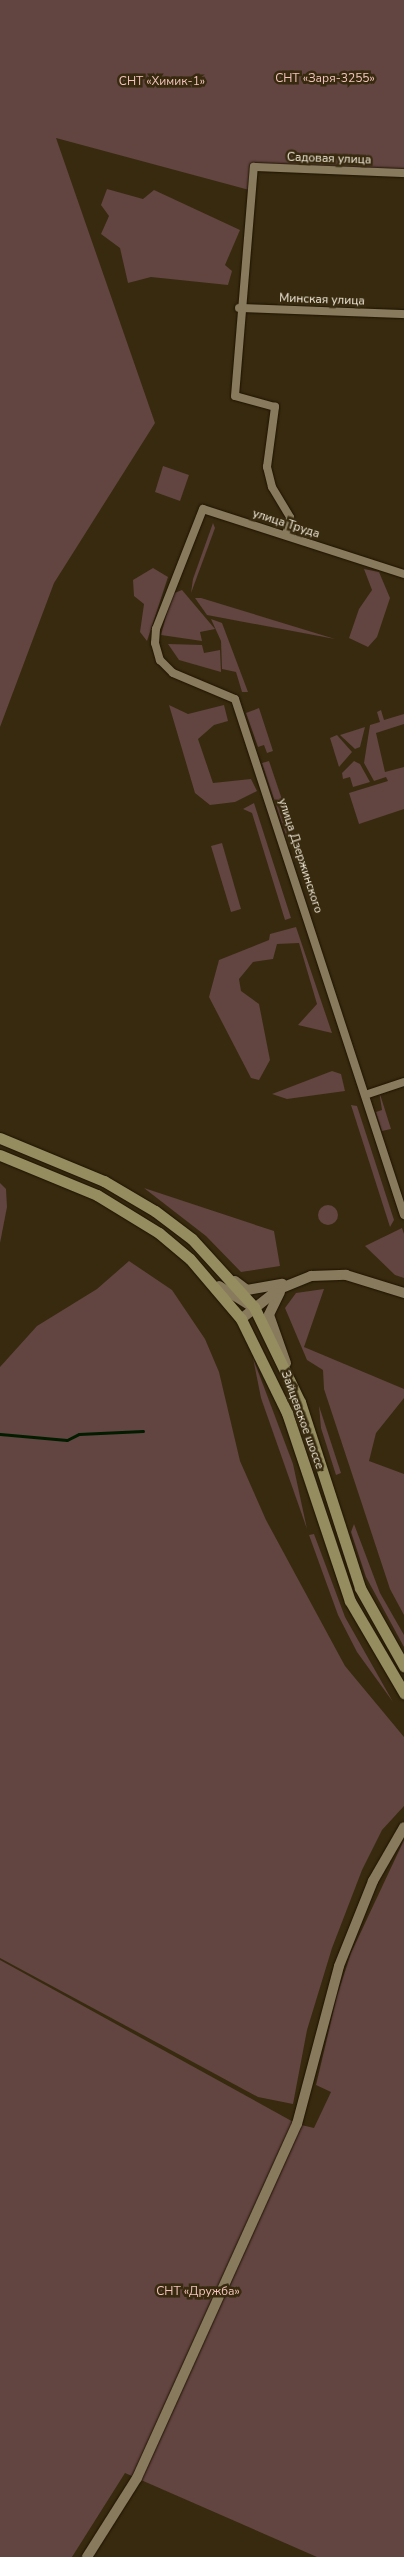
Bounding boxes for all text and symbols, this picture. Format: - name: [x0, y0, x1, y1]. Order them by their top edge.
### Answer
- park label: СНТ «Заря-3255»: [275, 72, 375, 86]
- park label: СНТ «Химик-1»: [119, 75, 205, 89]
- street label: Садовая улица: [287, 150, 371, 168]
- street label: Минская улица: [279, 291, 365, 309]
- street label: улица Труда: [251, 506, 321, 542]
- street label: улица Дзержинского: [275, 797, 325, 915]
- street label: Зайцевское шоссе: [277, 1369, 327, 1471]
- park label: СНТ «Дружба»: [156, 2285, 240, 2299]

